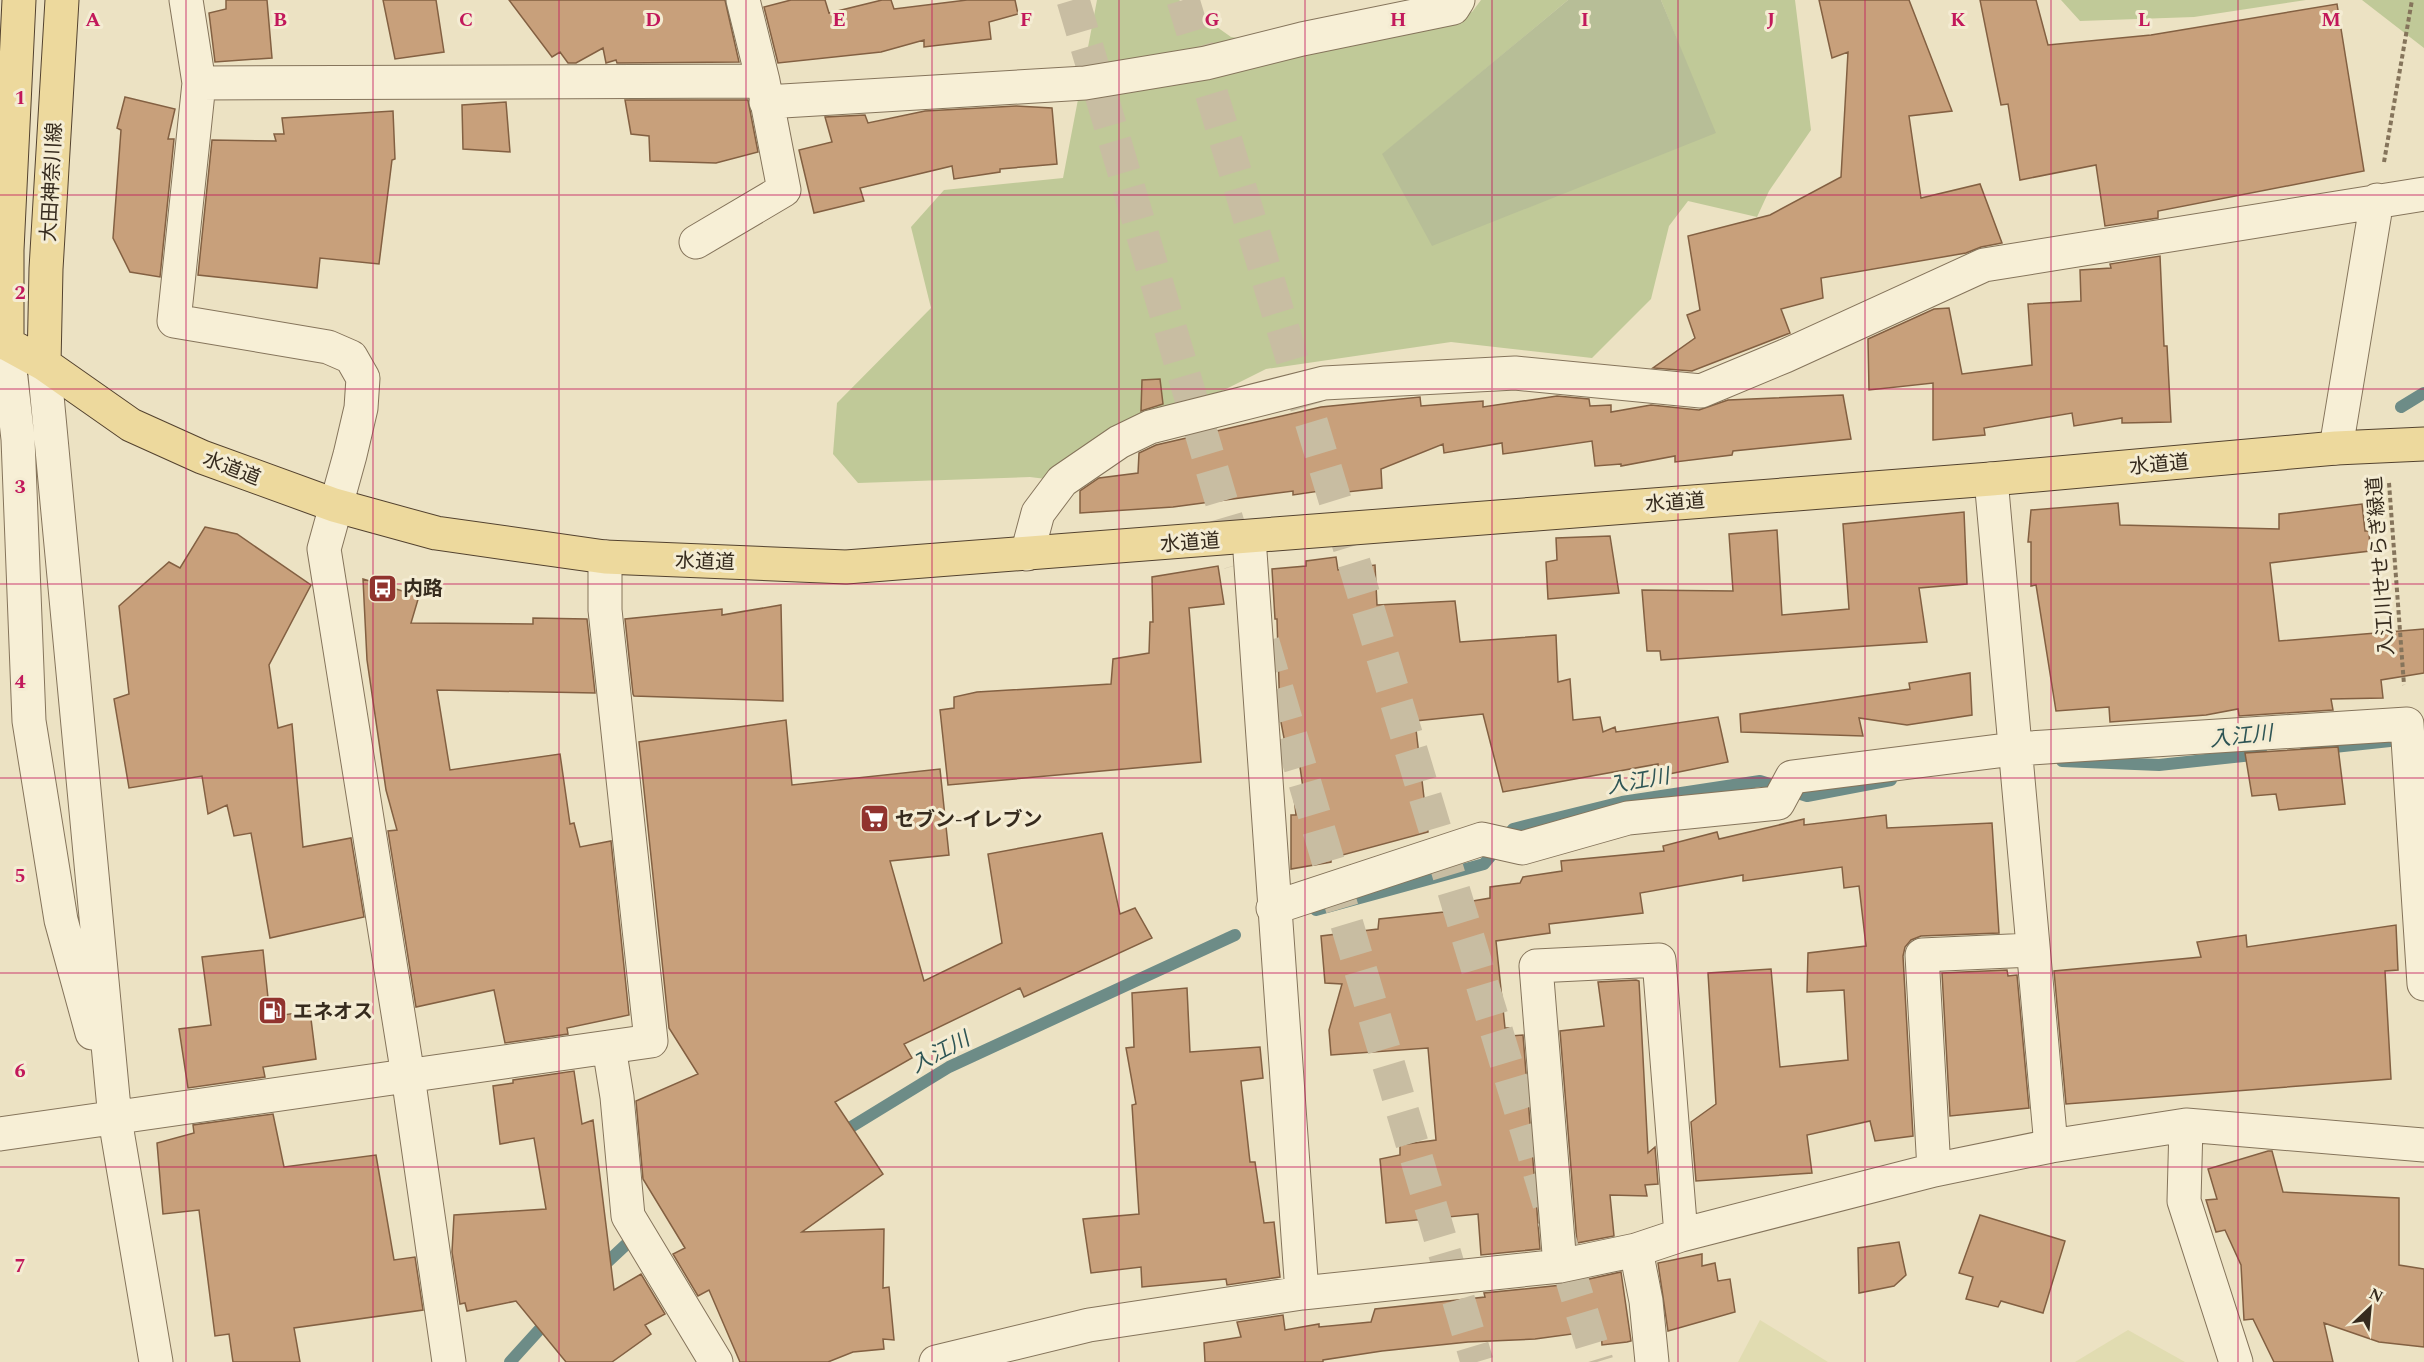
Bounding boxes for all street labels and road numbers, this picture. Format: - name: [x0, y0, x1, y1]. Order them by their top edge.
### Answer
- street label: 大田神奈川線: [34, 121, 70, 243]
- street label: 水道道: [198, 444, 265, 494]
- street label: 水道道: [2128, 447, 2190, 483]
- street label: 入江川せせらぎ緑道: [2360, 475, 2402, 657]
- street label: 水道道: [1644, 486, 1706, 520]
- street label: 水道道: [1159, 526, 1221, 560]
- street label: 水道道: [674, 546, 735, 578]

